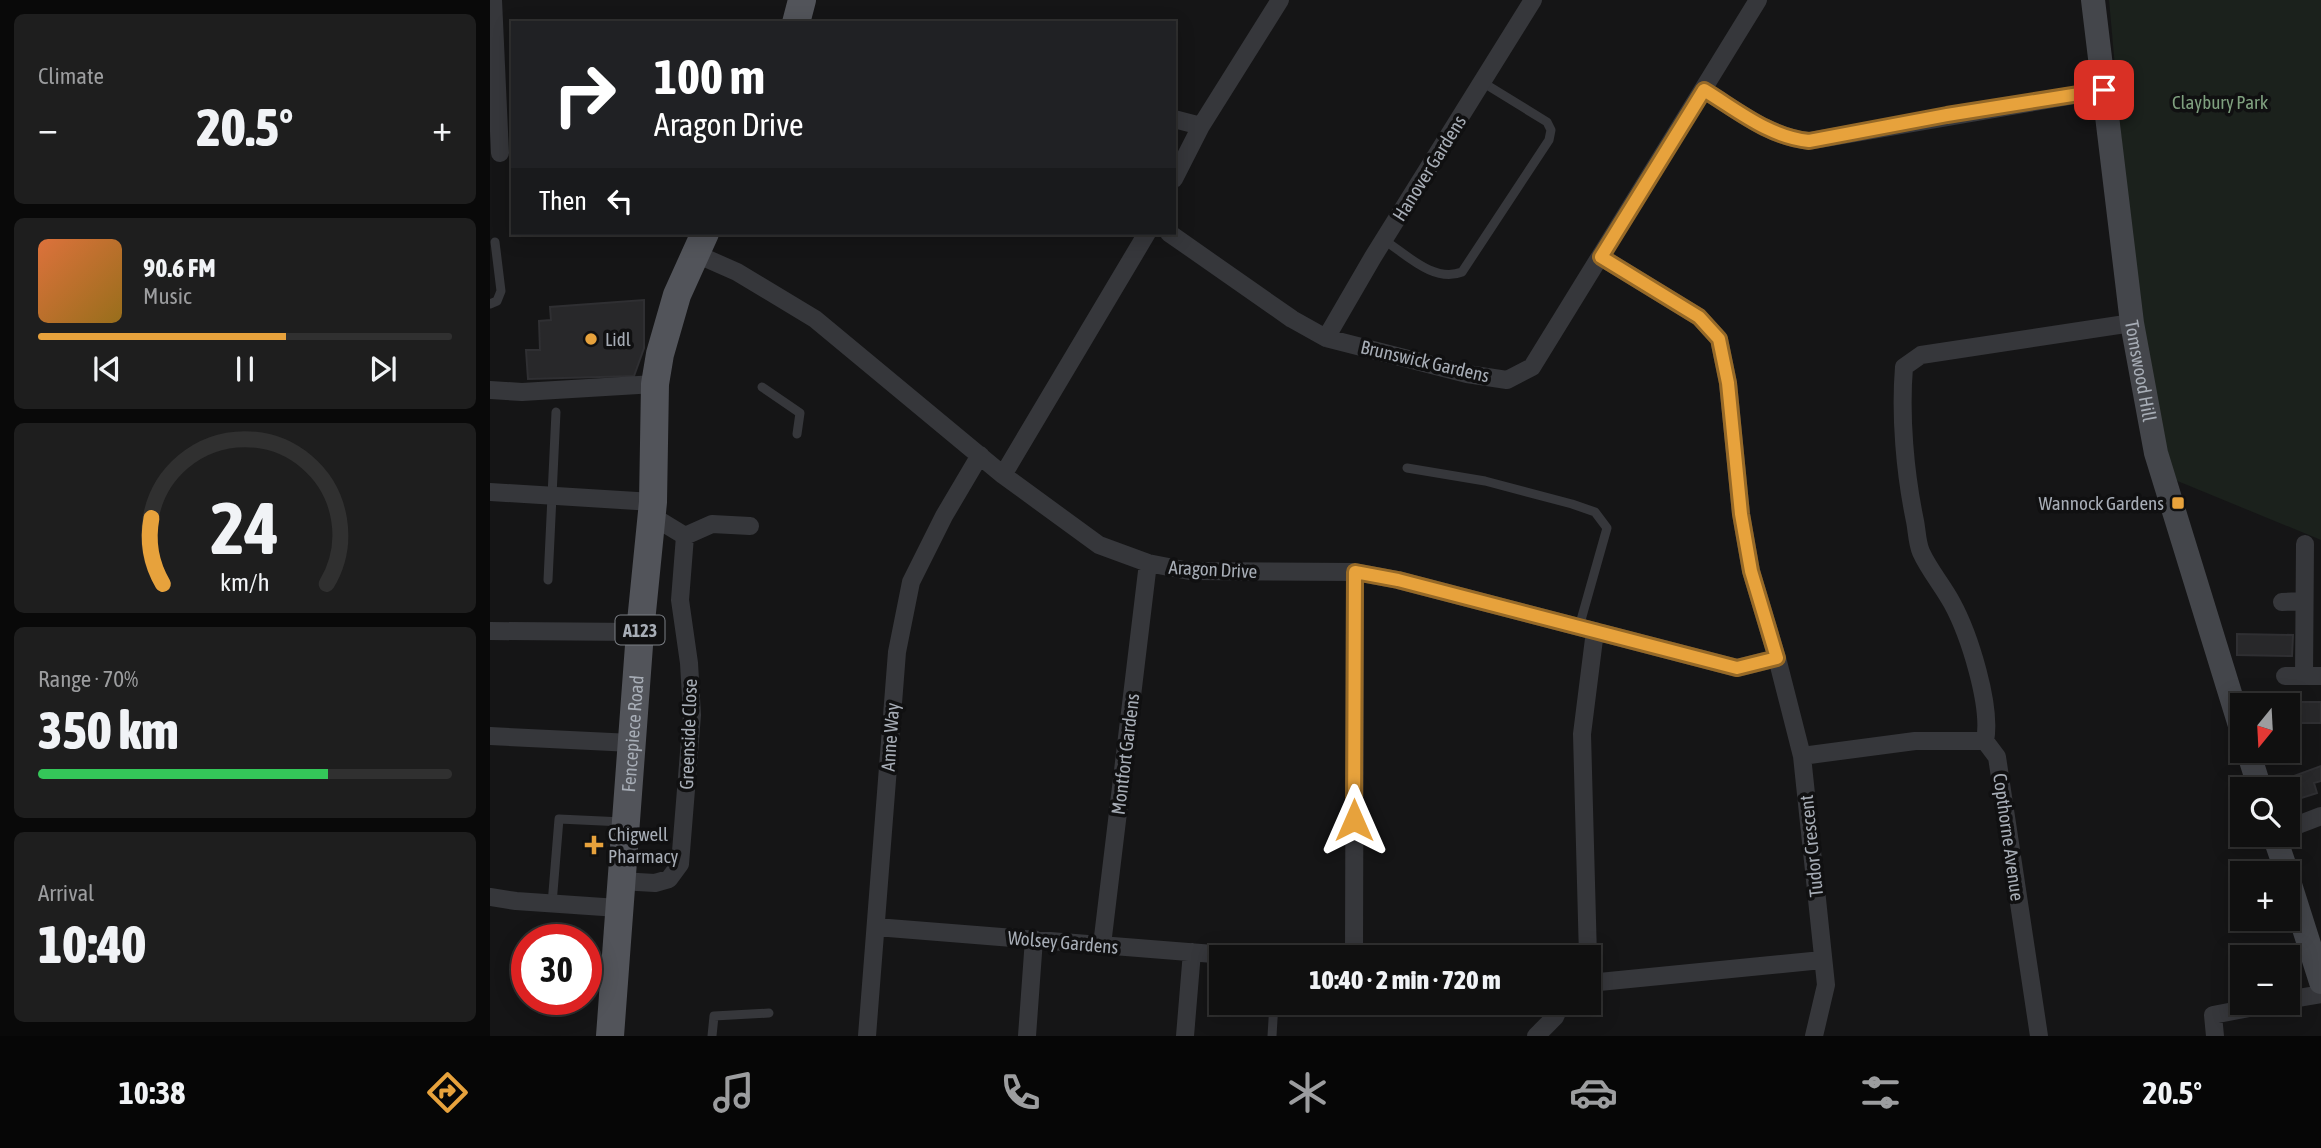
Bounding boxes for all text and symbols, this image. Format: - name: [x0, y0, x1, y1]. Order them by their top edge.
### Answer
- text: 100 m: [654, 48, 765, 104]
- icon: right: [539, 49, 630, 140]
- pin: [2074, 60, 2134, 120]
- text: Climate: [38, 63, 104, 89]
- icon: arrive: [2085, 71, 2123, 109]
- park label: Claybury Park: [2172, 91, 2269, 113]
- text: 20.5°: [197, 97, 293, 157]
- text: −: [38, 106, 58, 149]
- text: +: [432, 106, 452, 149]
- text: Aragon Drive: [654, 106, 804, 143]
- street label: Hanover Gardens: [1388, 111, 1470, 225]
- icon: left: [601, 182, 639, 220]
- text: Then: [539, 186, 587, 216]
- text: 90.6 FM: [143, 253, 216, 283]
- text: Music: [143, 283, 191, 309]
- street label: Tomswood Hill: [2121, 318, 2161, 423]
- place label: Lidl: [605, 328, 631, 350]
- marker: Lidl: [583, 331, 599, 347]
- street label: Brunswick Gardens: [1358, 335, 1492, 387]
- icon: previous: [88, 350, 126, 388]
- icon: pause: [226, 350, 264, 388]
- icon: next: [364, 350, 402, 388]
- text: 24: [211, 486, 279, 569]
- place label: Wannock Gardens: [2039, 492, 2164, 514]
- marker: Wannock Gardens: [2170, 495, 2186, 511]
- street label: Aragon Drive: [1168, 556, 1258, 582]
- text: km/h: [220, 568, 270, 596]
- road number: A123: [615, 616, 664, 644]
- text: Range · 70%: [38, 666, 138, 692]
- street label: Fencepiece Road: [617, 675, 648, 793]
- street label: Greenside Close: [675, 678, 701, 790]
- street label: Montfort Gardens: [1107, 692, 1143, 816]
- north arrow: [2230, 693, 2300, 763]
- map controls: [2230, 693, 2300, 1015]
- text: 350 km: [38, 700, 179, 760]
- street label: Anne Way: [877, 702, 903, 772]
- street label: Copthorne Avenue: [1989, 772, 2029, 902]
- button: search: [2230, 777, 2300, 847]
- position arrow: [1317, 783, 1391, 857]
- street label: Tudor Crescent: [1795, 794, 1827, 898]
- place label: Chigwell Pharmacy: [608, 823, 679, 867]
- marker: Chigwell Pharmacy: [586, 837, 602, 853]
- button: +: [2230, 861, 2300, 931]
- text: Arrival: [38, 880, 94, 906]
- text: 10:40: [38, 914, 146, 974]
- speed limit sign: 30: [511, 924, 602, 1015]
- street label: Wolsey Gardens: [1007, 926, 1119, 958]
- button: −: [2230, 945, 2300, 1015]
- text: 10:40 · 2 min · 720 m: [1309, 965, 1501, 995]
- icon: directions: [423, 1068, 472, 1117]
- icon: music: [709, 1068, 758, 1117]
- icon: phone: [996, 1068, 1045, 1117]
- icon: climate: [1283, 1068, 1332, 1117]
- icon: car: [1569, 1068, 1618, 1117]
- icon: filters: [1856, 1068, 1905, 1117]
- text: 10:38: [119, 1074, 185, 1111]
- text: 20.5°: [2142, 1074, 2202, 1111]

